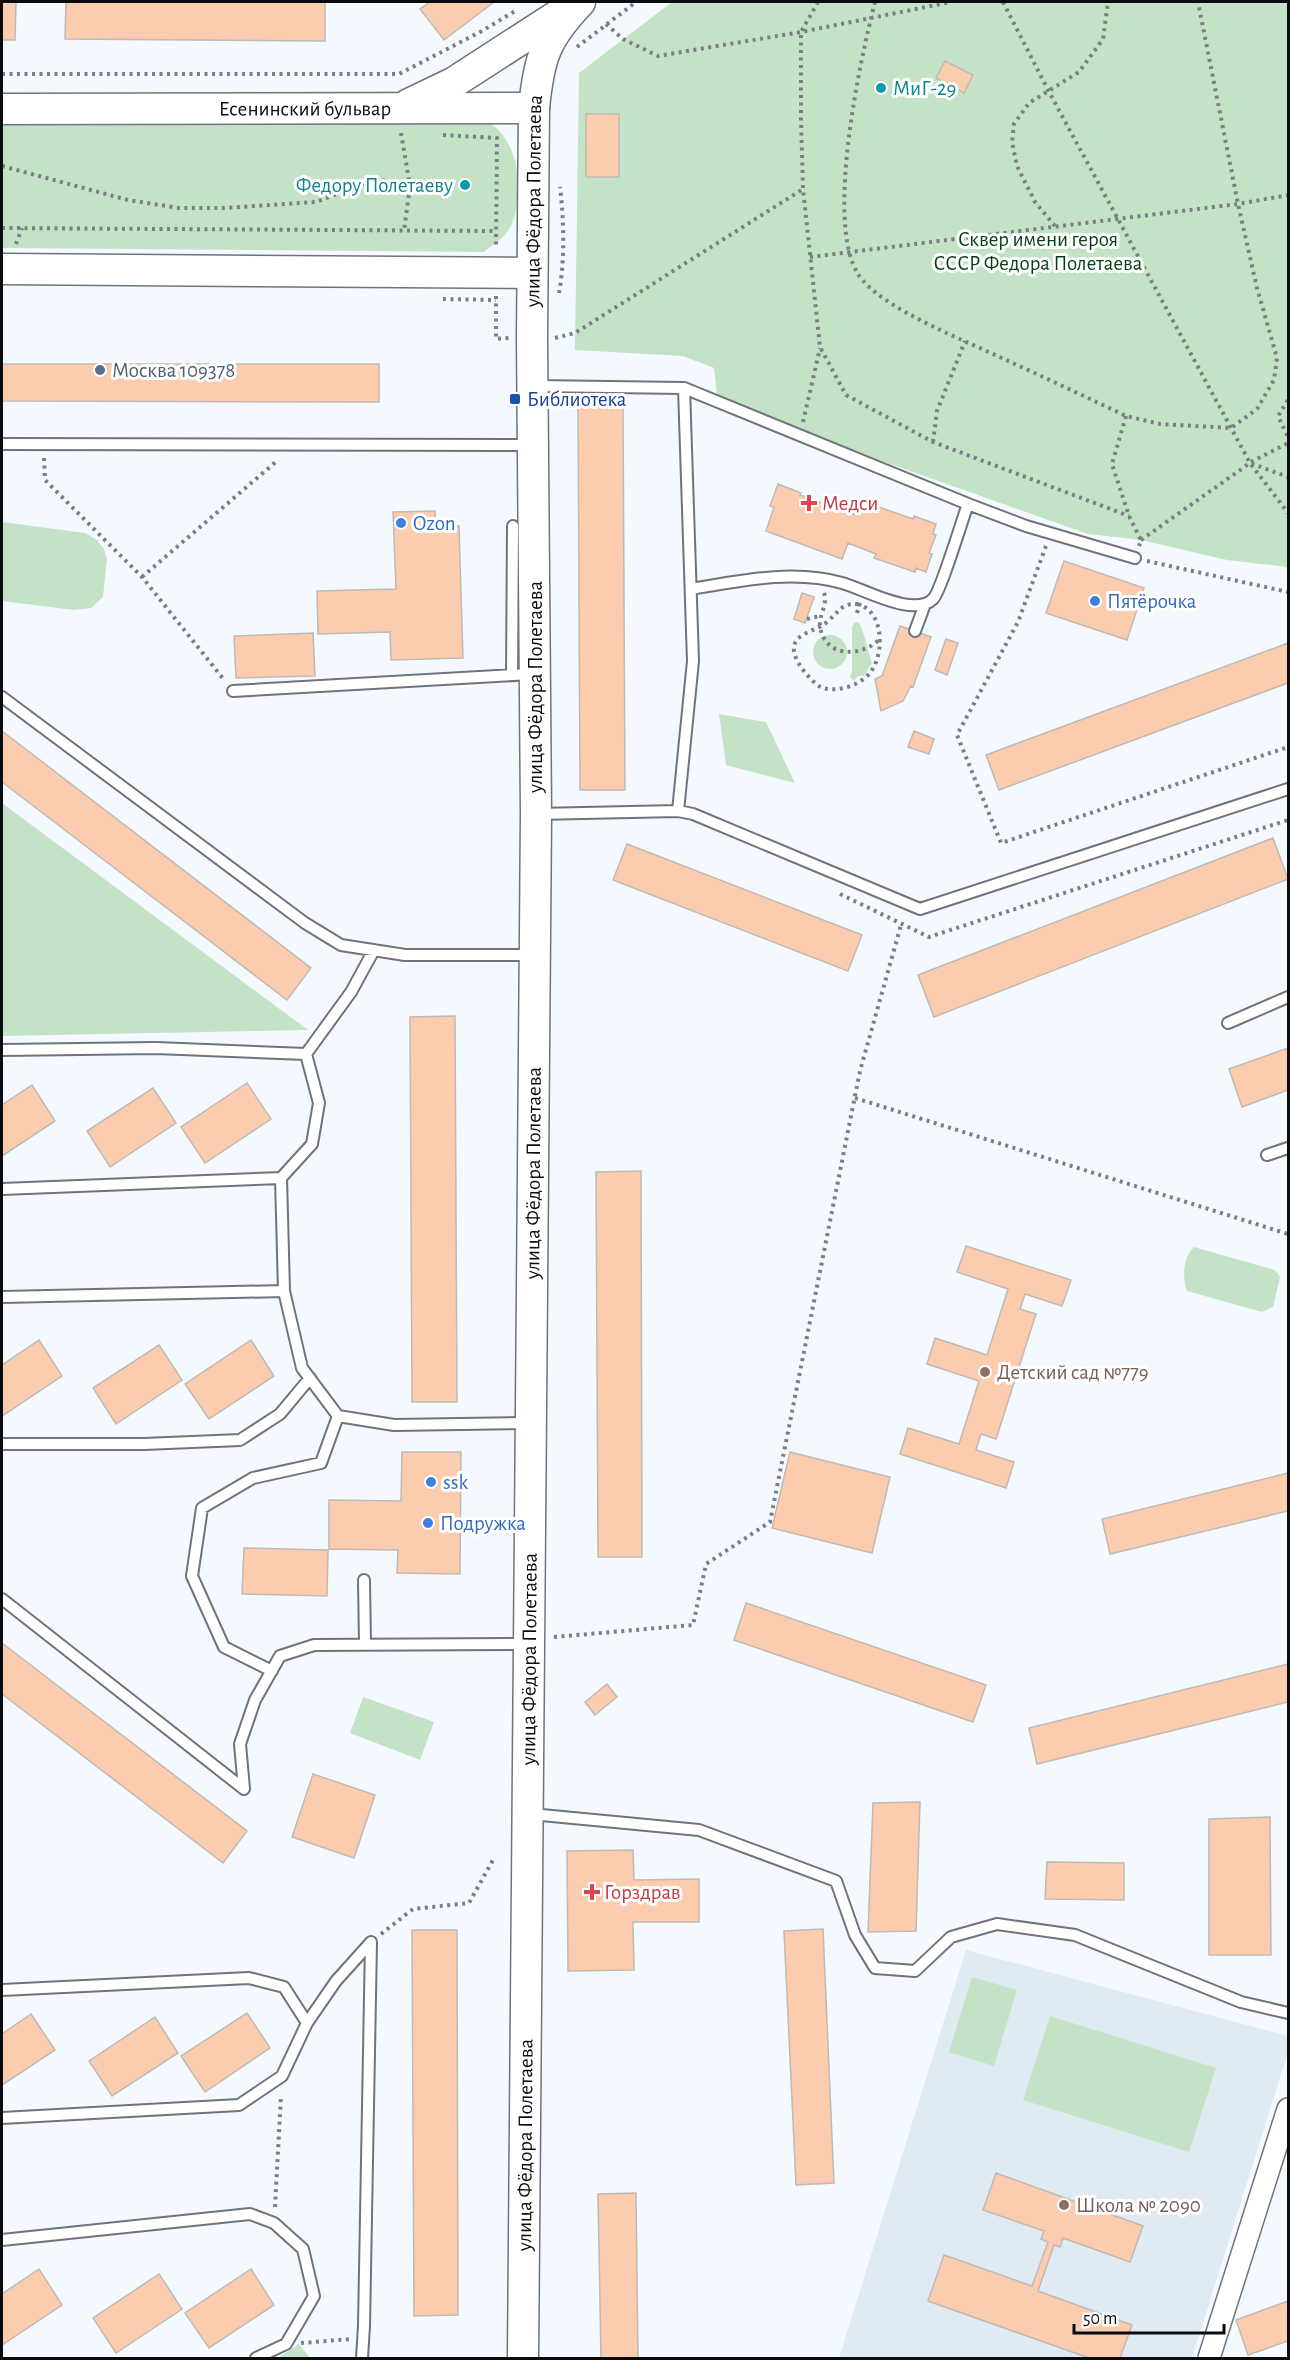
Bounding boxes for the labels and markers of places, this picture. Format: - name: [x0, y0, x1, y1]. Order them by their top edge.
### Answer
- place label: МиГ-29: [893, 78, 956, 99]
- marker: МиГ-29: [874, 81, 888, 95]
- place label: Федору Полетаеву: [296, 175, 453, 196]
- marker: Федору Полетаеву: [458, 178, 472, 192]
- place label: Москва 109378: [112, 360, 235, 381]
- marker: Москва 109378: [93, 363, 107, 377]
- place label: Библиотека: [527, 389, 627, 410]
- marker: Библиотека: [508, 392, 522, 406]
- place label: Медси: [822, 493, 878, 514]
- marker: Медси: [800, 494, 818, 512]
- place label: Ozon: [413, 513, 456, 534]
- marker: Ozon: [394, 516, 408, 530]
- place label: Пятёрочка: [1107, 591, 1197, 612]
- marker: Пятёрочка: [1088, 594, 1102, 608]
- place label: Детский сад №779: [997, 1362, 1149, 1383]
- marker: Детский сад №779: [978, 1365, 992, 1379]
- place label: ssk: [443, 1472, 469, 1493]
- marker: ssk: [424, 1475, 438, 1489]
- place label: Подружка: [440, 1513, 526, 1534]
- marker: Подружка: [421, 1516, 435, 1530]
- place label: Горздрав: [604, 1882, 681, 1903]
- marker: Горздрав: [585, 1885, 599, 1899]
- place label: Школа № 2090: [1076, 2195, 1201, 2216]
- marker: Школа № 2090: [1057, 2198, 1071, 2212]

